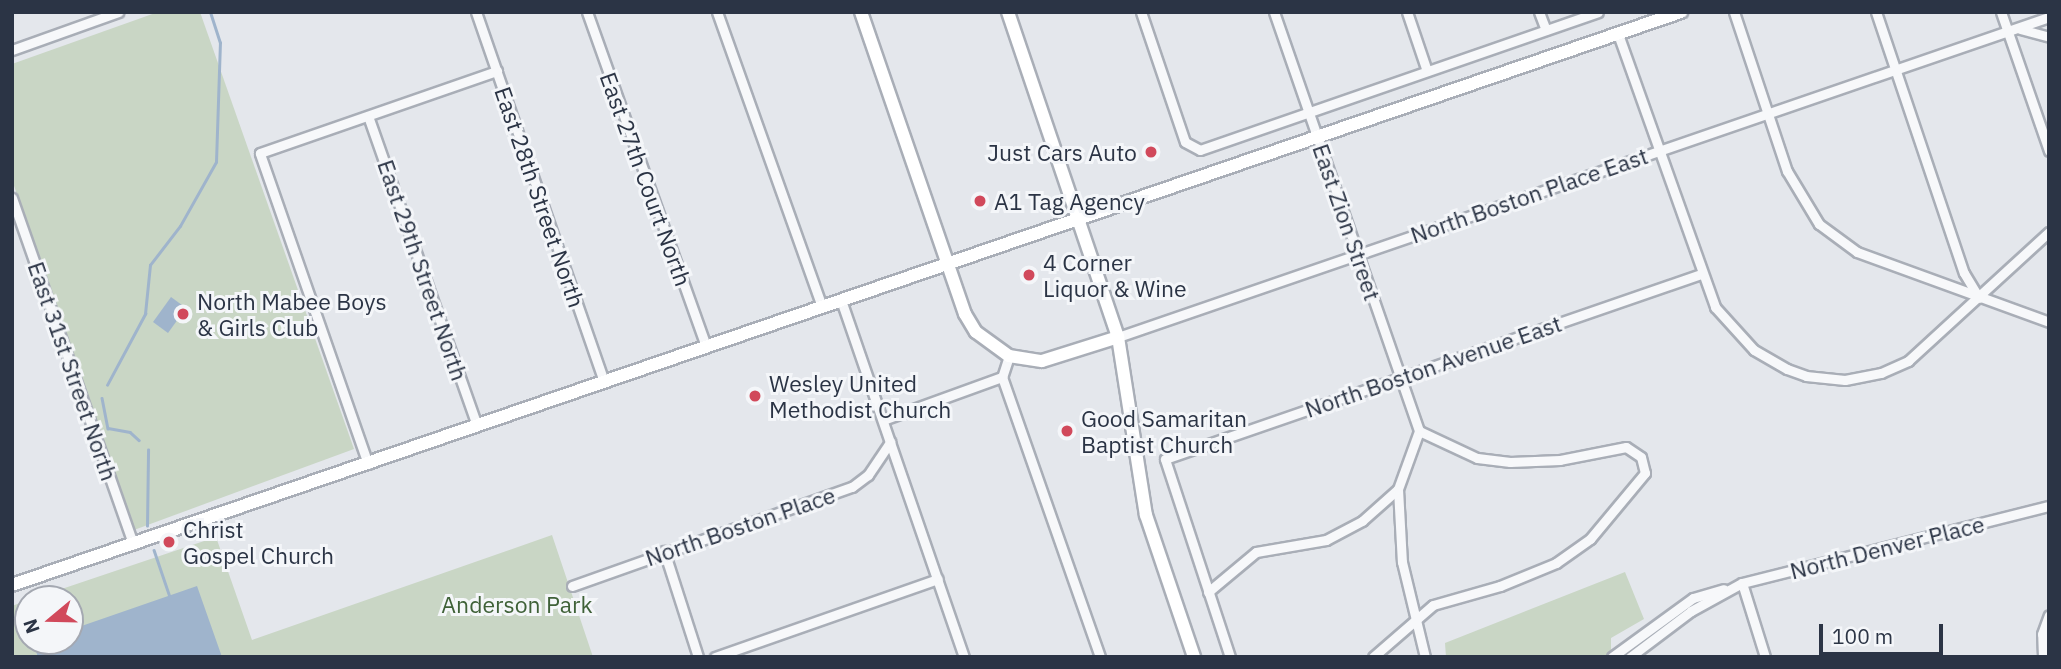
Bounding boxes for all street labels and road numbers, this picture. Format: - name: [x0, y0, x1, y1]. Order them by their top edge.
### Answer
- street label: East 27th Court North: [594, 68, 698, 290]
- street label: East 28th Street North: [489, 83, 591, 311]
- street label: East Zion Street: [1307, 140, 1387, 304]
- street label: North Boston Place East: [1407, 141, 1651, 249]
- street label: East 29th Street North: [372, 156, 474, 384]
- street label: East 31st Street North: [23, 258, 123, 484]
- street label: North Boston Avenue East: [1301, 309, 1565, 423]
- street label: North Boston Place: [641, 481, 839, 571]
- street label: North Denver Place: [1787, 509, 1987, 585]

